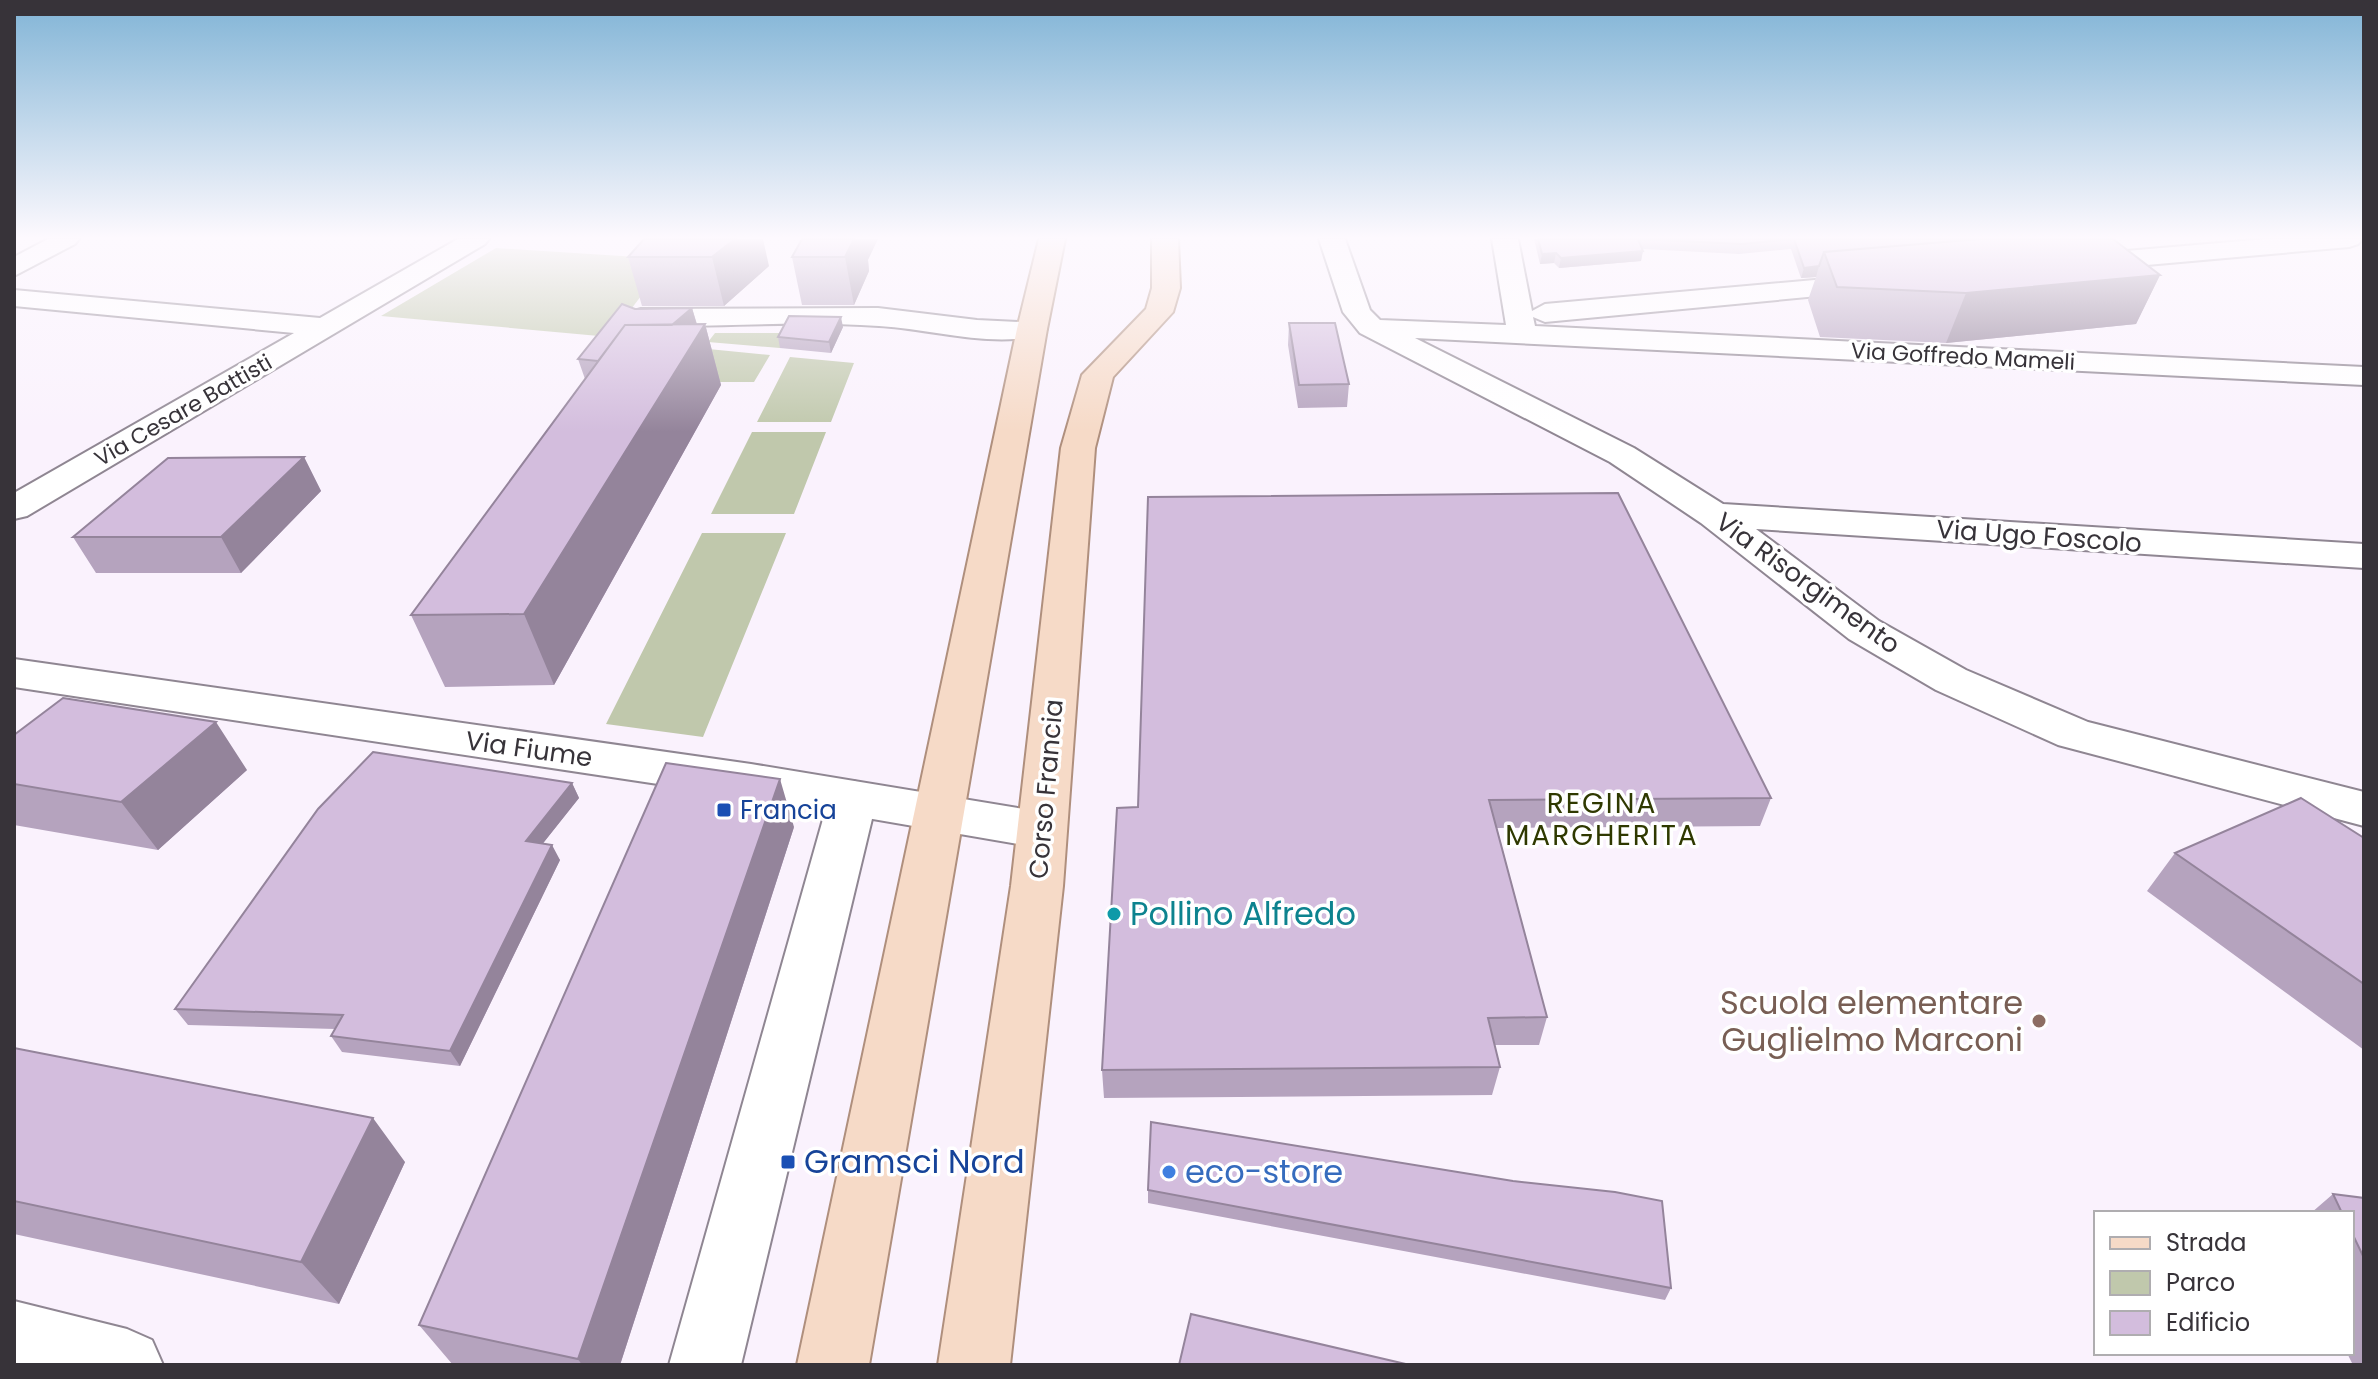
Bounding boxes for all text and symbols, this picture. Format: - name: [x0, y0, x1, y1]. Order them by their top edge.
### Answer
- street label: Via Goffredo Mameli: [1850, 335, 2076, 378]
- street label: Via Cesare Battisti: [89, 347, 278, 474]
- street label: Via Risorgimento: [1708, 504, 1908, 662]
- street label: Via Ugo Foscolo: [1935, 511, 2143, 561]
- street label: Corso Francia: [1020, 698, 1072, 880]
- street label: Via Fiume: [463, 722, 595, 776]
- district label: REGINA MARGHERITA: [1505, 784, 1699, 855]
- place label: Francia: [740, 792, 837, 828]
- marker: Francia: [715, 801, 733, 819]
- place label: Pollino Alfredo: [1130, 891, 1356, 936]
- marker: Pollino Alfredo: [1105, 905, 1123, 923]
- place label: Scuola elementare Guglielmo Marconi: [1720, 980, 2023, 1062]
- marker: Scuola elementare Guglielmo Marconi: [2030, 1012, 2048, 1030]
- place label: Gramsci Nord: [804, 1139, 1025, 1184]
- place label: eco-store: [1185, 1149, 1343, 1194]
- marker: Gramsci Nord: [779, 1153, 797, 1171]
- marker: eco-store: [1160, 1163, 1178, 1181]
- legend: [2094, 1211, 2354, 1355]
- text: Strada: [2166, 1226, 2246, 1259]
- text: Parco: [2166, 1266, 2235, 1299]
- text: Edificio: [2166, 1306, 2250, 1339]

